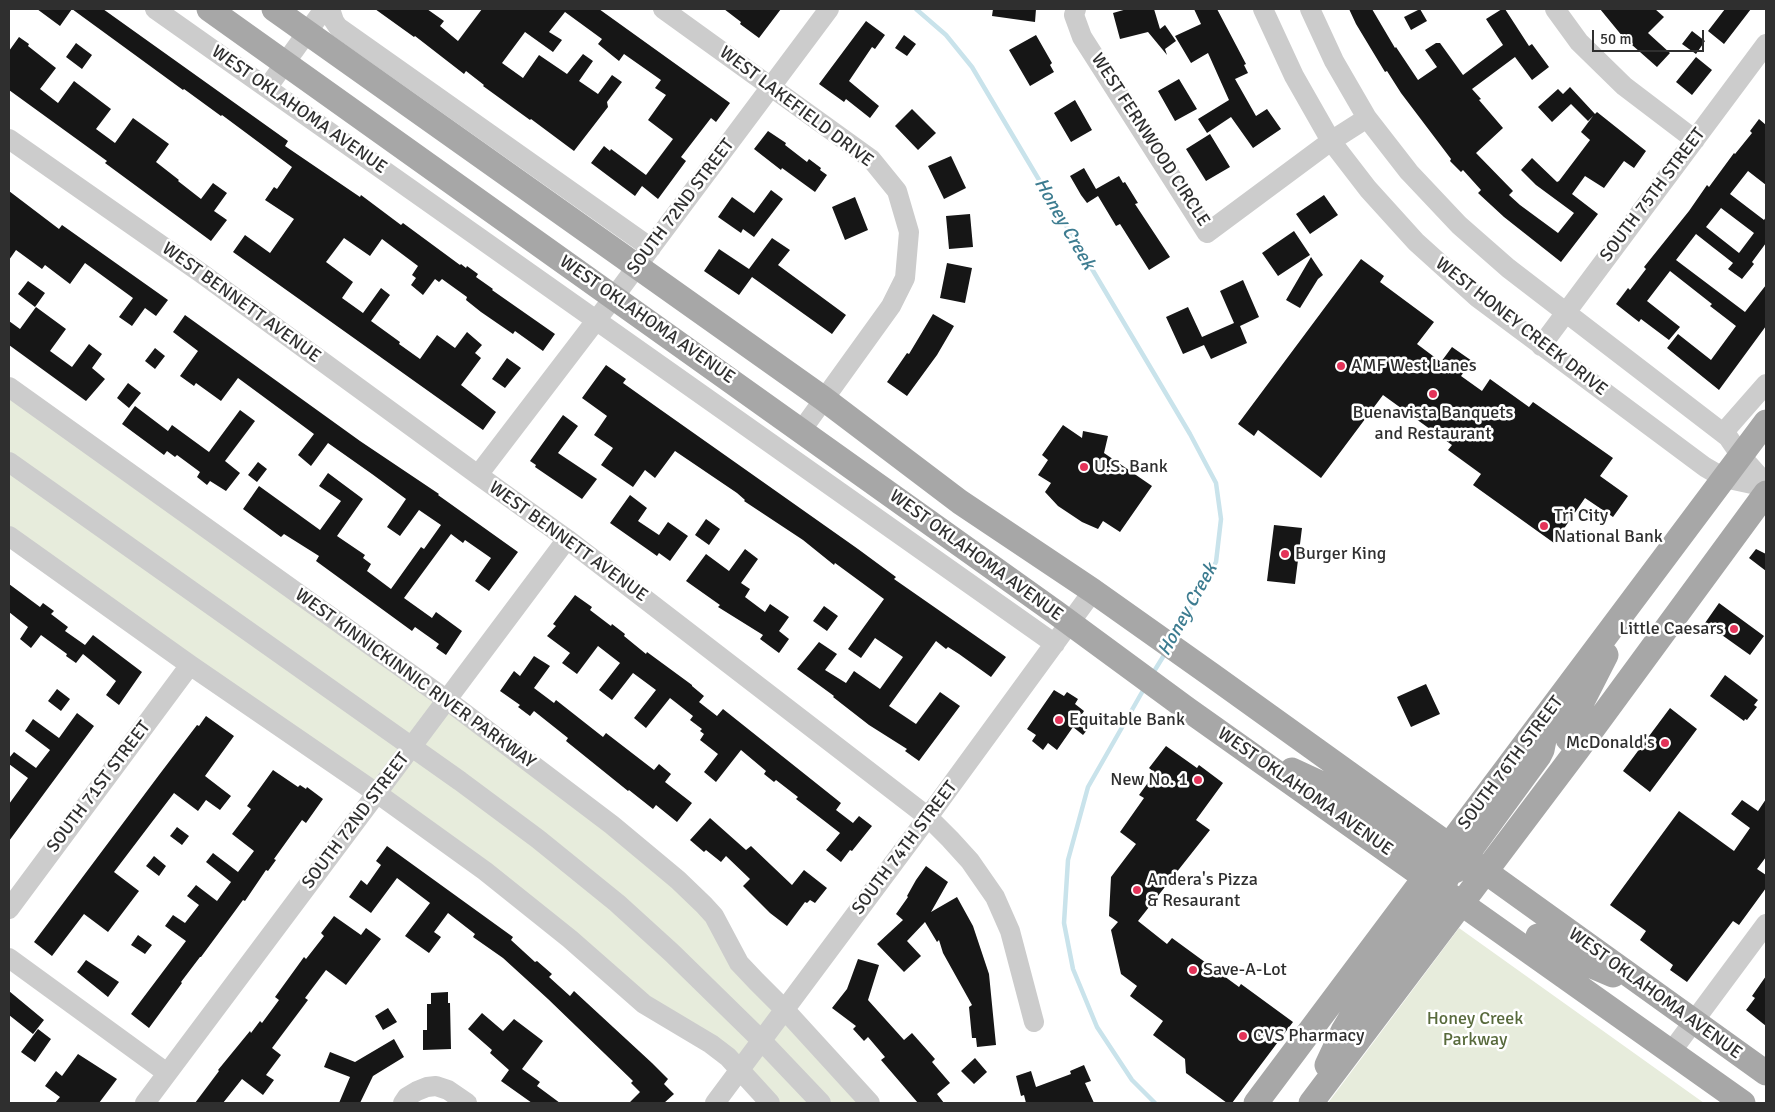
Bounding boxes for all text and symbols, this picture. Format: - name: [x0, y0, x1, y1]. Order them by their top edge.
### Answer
- scale bar: [1595, 20, 1708, 52]
- text: 50 m: [1600, 30, 1631, 48]
- street label: WEST OKLAHOMA AVENUE: [207, 41, 391, 179]
- street label: WEST LAKEFIELD DRIVE: [715, 42, 877, 172]
- street label: WEST FERNWOOD CIRCLE: [1086, 49, 1214, 231]
- street label: SOUTH 75TH STREET: [1596, 124, 1710, 266]
- street label: SOUTH 72ND STREET: [623, 135, 739, 279]
- water label: Honey Creek: [1029, 174, 1099, 274]
- street label: WEST BENNETT AVENUE: [157, 238, 325, 368]
- street label: WEST OKLAHOMA AVENUE: [555, 251, 739, 389]
- street label: WEST HONEY CREEK DRIVE: [1431, 253, 1611, 401]
- place label: AMF West Lanes: [1351, 355, 1477, 377]
- marker: AMF West Lanes: [1335, 360, 1347, 372]
- marker: Buenavista Banquets and Restaurant: [1427, 388, 1439, 400]
- place label: Buenavista Banquets and Restaurant: [1353, 402, 1513, 444]
- place label: U.S. Bank: [1094, 456, 1168, 478]
- marker: U.S. Bank: [1078, 461, 1090, 473]
- street label: WEST BENNETT AVENUE: [484, 477, 652, 607]
- street label: WEST OKLAHOMA AVENUE: [885, 486, 1067, 626]
- place label: Tri City National Bank: [1554, 505, 1663, 548]
- marker: Tri City National Bank: [1538, 520, 1550, 532]
- place label: Burger King: [1295, 543, 1386, 565]
- marker: Burger King: [1279, 548, 1291, 560]
- water label: Honey Creek: [1153, 560, 1223, 660]
- street label: WEST KINNICKINNIC RIVER PARKWAY: [291, 584, 539, 774]
- place label: Little Caesars: [1619, 618, 1724, 640]
- marker: Little Caesars: [1728, 623, 1740, 635]
- street label: SOUTH 76TH STREET: [1454, 692, 1568, 834]
- place label: Equitable Bank: [1069, 709, 1185, 731]
- marker: Equitable Bank: [1053, 714, 1065, 726]
- street label: SOUTH 71ST STREET: [43, 717, 155, 857]
- street label: WEST OKLAHOMA AVENUE: [1213, 723, 1397, 861]
- place label: McDonald's: [1566, 732, 1655, 754]
- marker: McDonald's: [1659, 737, 1671, 749]
- street label: SOUTH 72ND STREET: [298, 749, 414, 893]
- place label: New No. 1: [1110, 769, 1188, 791]
- marker: New No. 1: [1192, 774, 1204, 786]
- street label: SOUTH 74TH STREET: [848, 777, 962, 919]
- place label: Andera's Pizza & Resaurant: [1147, 869, 1258, 912]
- marker: Andera's Pizza & Resaurant: [1131, 884, 1143, 896]
- street label: WEST OKLAHOMA AVENUE: [1564, 924, 1746, 1064]
- place label: Save-A-Lot: [1203, 959, 1287, 981]
- marker: Save-A-Lot: [1187, 964, 1199, 976]
- park label: Honey Creek Parkway: [1427, 1008, 1523, 1050]
- place label: CVS Pharmacy: [1253, 1025, 1364, 1047]
- marker: CVS Pharmacy: [1237, 1030, 1249, 1042]

